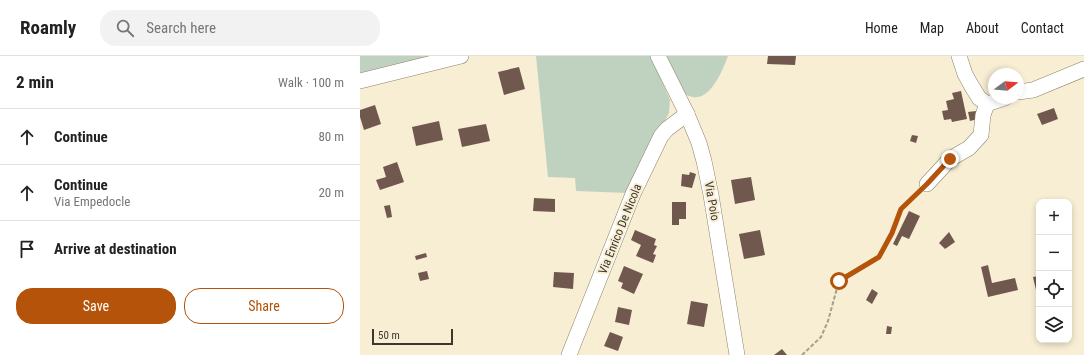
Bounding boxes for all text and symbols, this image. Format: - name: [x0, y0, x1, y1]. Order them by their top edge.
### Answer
- search box: [100, 10, 380, 46]
- text: Roamly: [20, 16, 76, 39]
- icon: search: [114, 17, 136, 39]
- text: Search here: [146, 19, 216, 37]
- text: Home: [865, 20, 898, 36]
- text: Map: [920, 20, 944, 36]
- text: About: [966, 20, 999, 36]
- text: Contact: [1021, 20, 1064, 36]
- north arrow: [988, 68, 1024, 104]
- text: 2 min: [16, 72, 54, 92]
- text: Walk · 100 m: [278, 75, 344, 90]
- icon: ahead: [16, 126, 38, 148]
- text: Continue: [54, 128, 108, 146]
- text: 80 m: [318, 129, 344, 144]
- route end: [941, 150, 959, 168]
- text: Continue: [54, 176, 108, 194]
- street label: Via Poio: [702, 180, 722, 222]
- icon: ahead: [16, 182, 38, 204]
- street label: Via Enrico De Nicola: [596, 182, 645, 276]
- text: 20 m: [318, 185, 344, 200]
- text: Via Empedocle: [54, 194, 130, 209]
- map controls: [1036, 199, 1072, 343]
- button: +: [1036, 199, 1072, 235]
- button: −: [1036, 235, 1072, 271]
- icon: arrive: [16, 238, 38, 260]
- text: Arrive at destination: [54, 240, 177, 258]
- button: locate: [1036, 271, 1072, 307]
- route start: [830, 272, 848, 290]
- button: Save: [16, 288, 176, 324]
- button: Share: [184, 288, 344, 324]
- button: layers: [1036, 307, 1072, 343]
- scale bar: [372, 327, 453, 346]
- text: 50 m: [378, 329, 400, 342]

